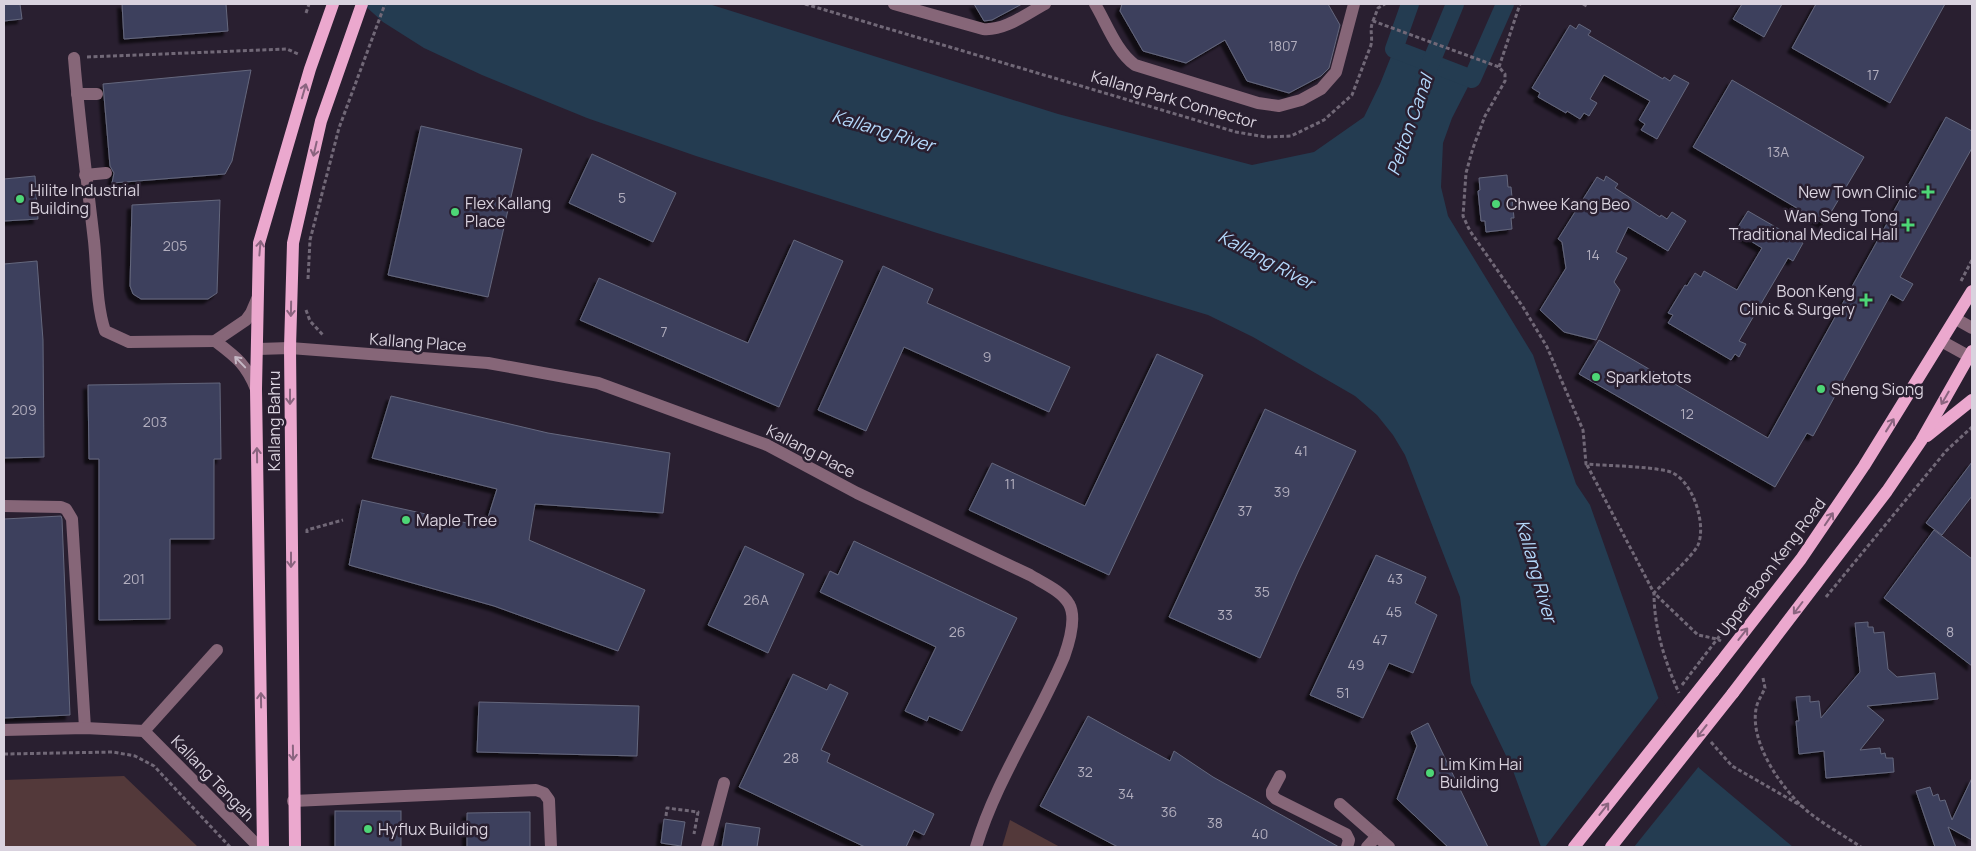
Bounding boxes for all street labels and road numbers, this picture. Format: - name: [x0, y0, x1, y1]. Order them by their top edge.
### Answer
- street label: Kallang Park Connector: [1089, 65, 1260, 133]
- street label: Kallang Place: [369, 328, 467, 356]
- street label: Kallang Bahru: [263, 371, 285, 471]
- street label: Kallang Place: [763, 419, 859, 483]
- street label: Upper Boon Keng Road: [1712, 493, 1830, 641]
- street label: Kallang Tengah: [166, 730, 260, 826]

